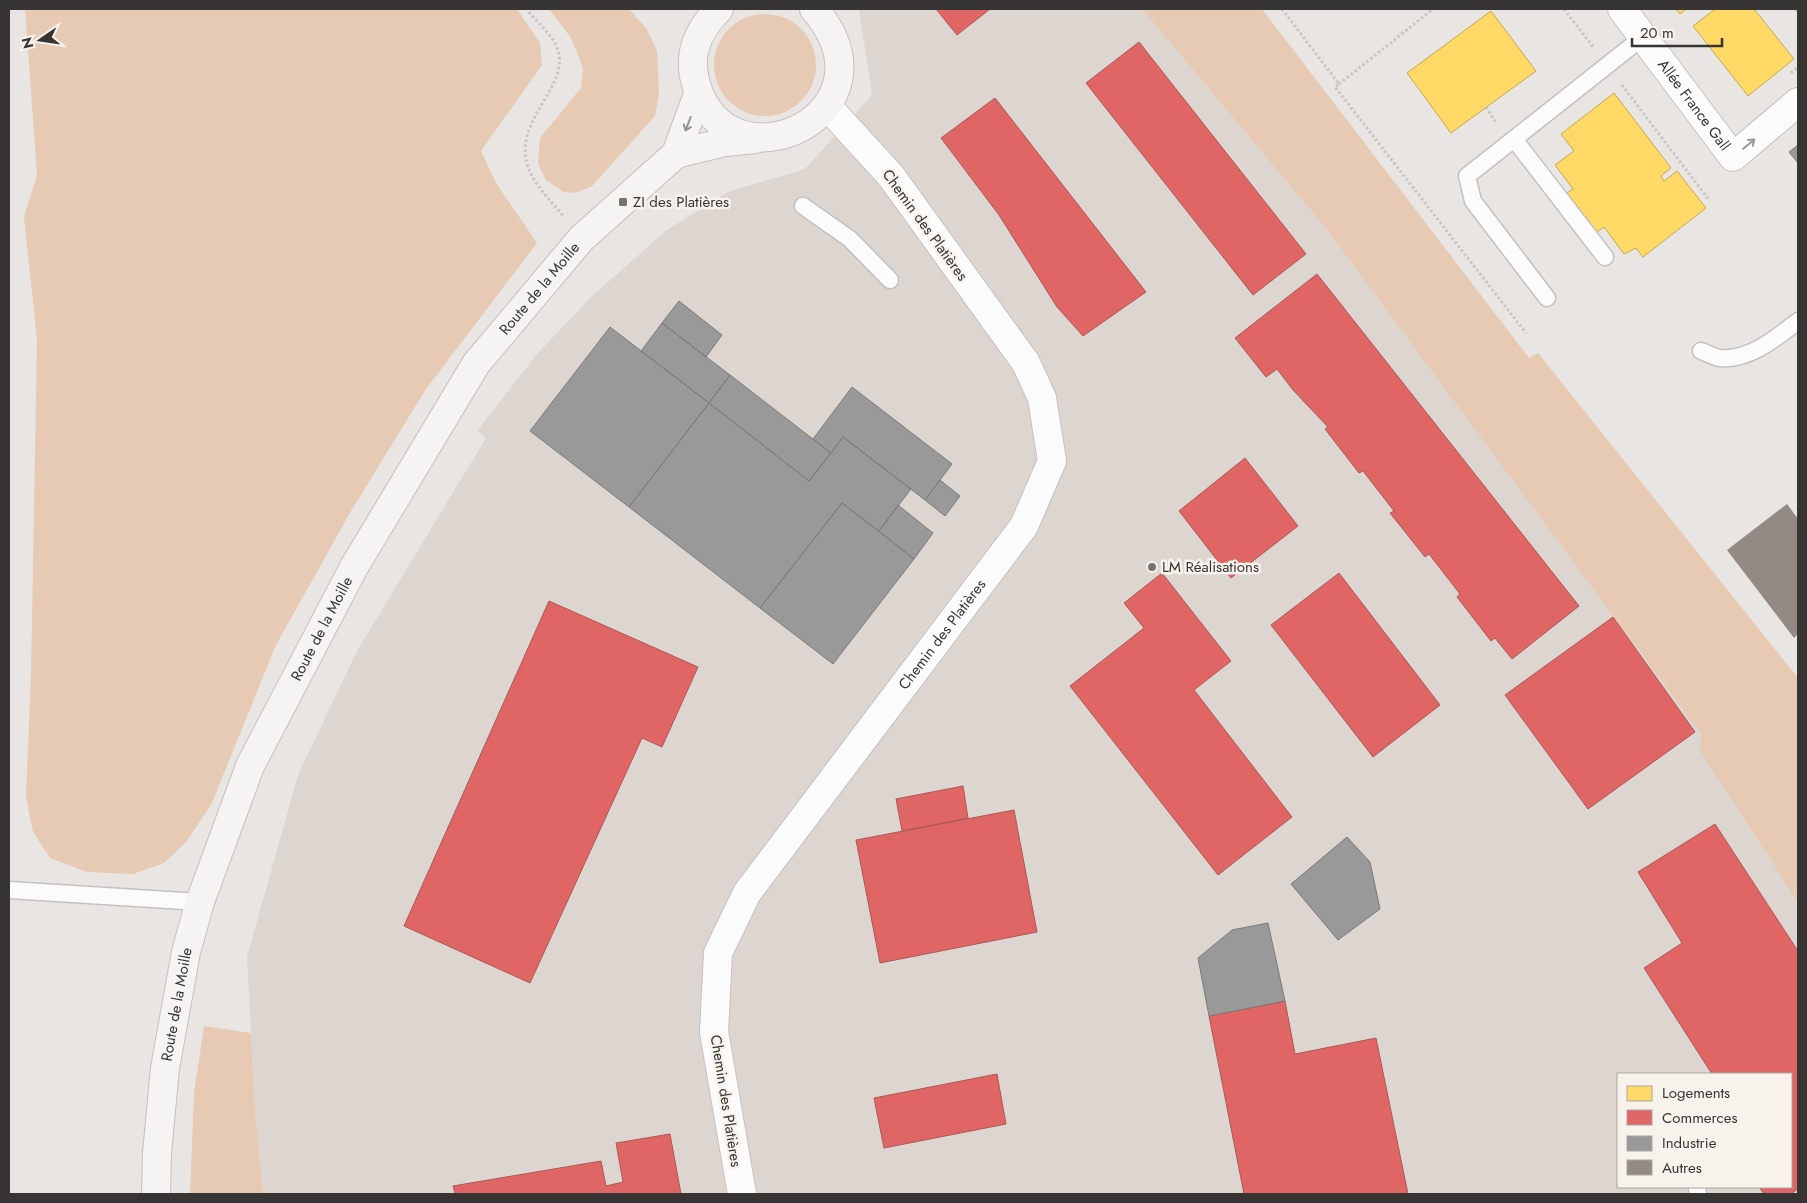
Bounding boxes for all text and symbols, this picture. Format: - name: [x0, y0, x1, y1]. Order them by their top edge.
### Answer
- north arrow: [15, 15, 65, 65]
- scale bar: [1632, 15, 1722, 47]
- text: 20 m: [1640, 22, 1674, 44]
- text: N: [16, 35, 38, 51]
- street label: Allée France Gall: [1652, 55, 1736, 155]
- one-way arrow: [683, 116, 692, 131]
- one-way arrow: [1742, 139, 1755, 150]
- street label: Chemin des Platières: [877, 165, 973, 285]
- place label: ZI des Platières: [633, 191, 729, 213]
- marker: ZI des Platières: [617, 196, 629, 208]
- street label: Route de la Moille: [494, 237, 585, 340]
- place label: LM Réalisations: [1162, 556, 1259, 578]
- marker: LM Réalisations: [1146, 561, 1158, 573]
- street label: Route de la Moille: [285, 572, 358, 685]
- street label: Chemin des Platières: [893, 575, 991, 694]
- street label: Route de la Moille: [155, 945, 198, 1063]
- street label: Chemin des Platières: [705, 1033, 747, 1169]
- legend: [1617, 1073, 1792, 1188]
- text: Logements: [1662, 1082, 1730, 1104]
- text: Commerces: [1662, 1107, 1737, 1129]
- text: Industrie: [1662, 1132, 1717, 1154]
- text: Autres: [1662, 1157, 1702, 1179]

